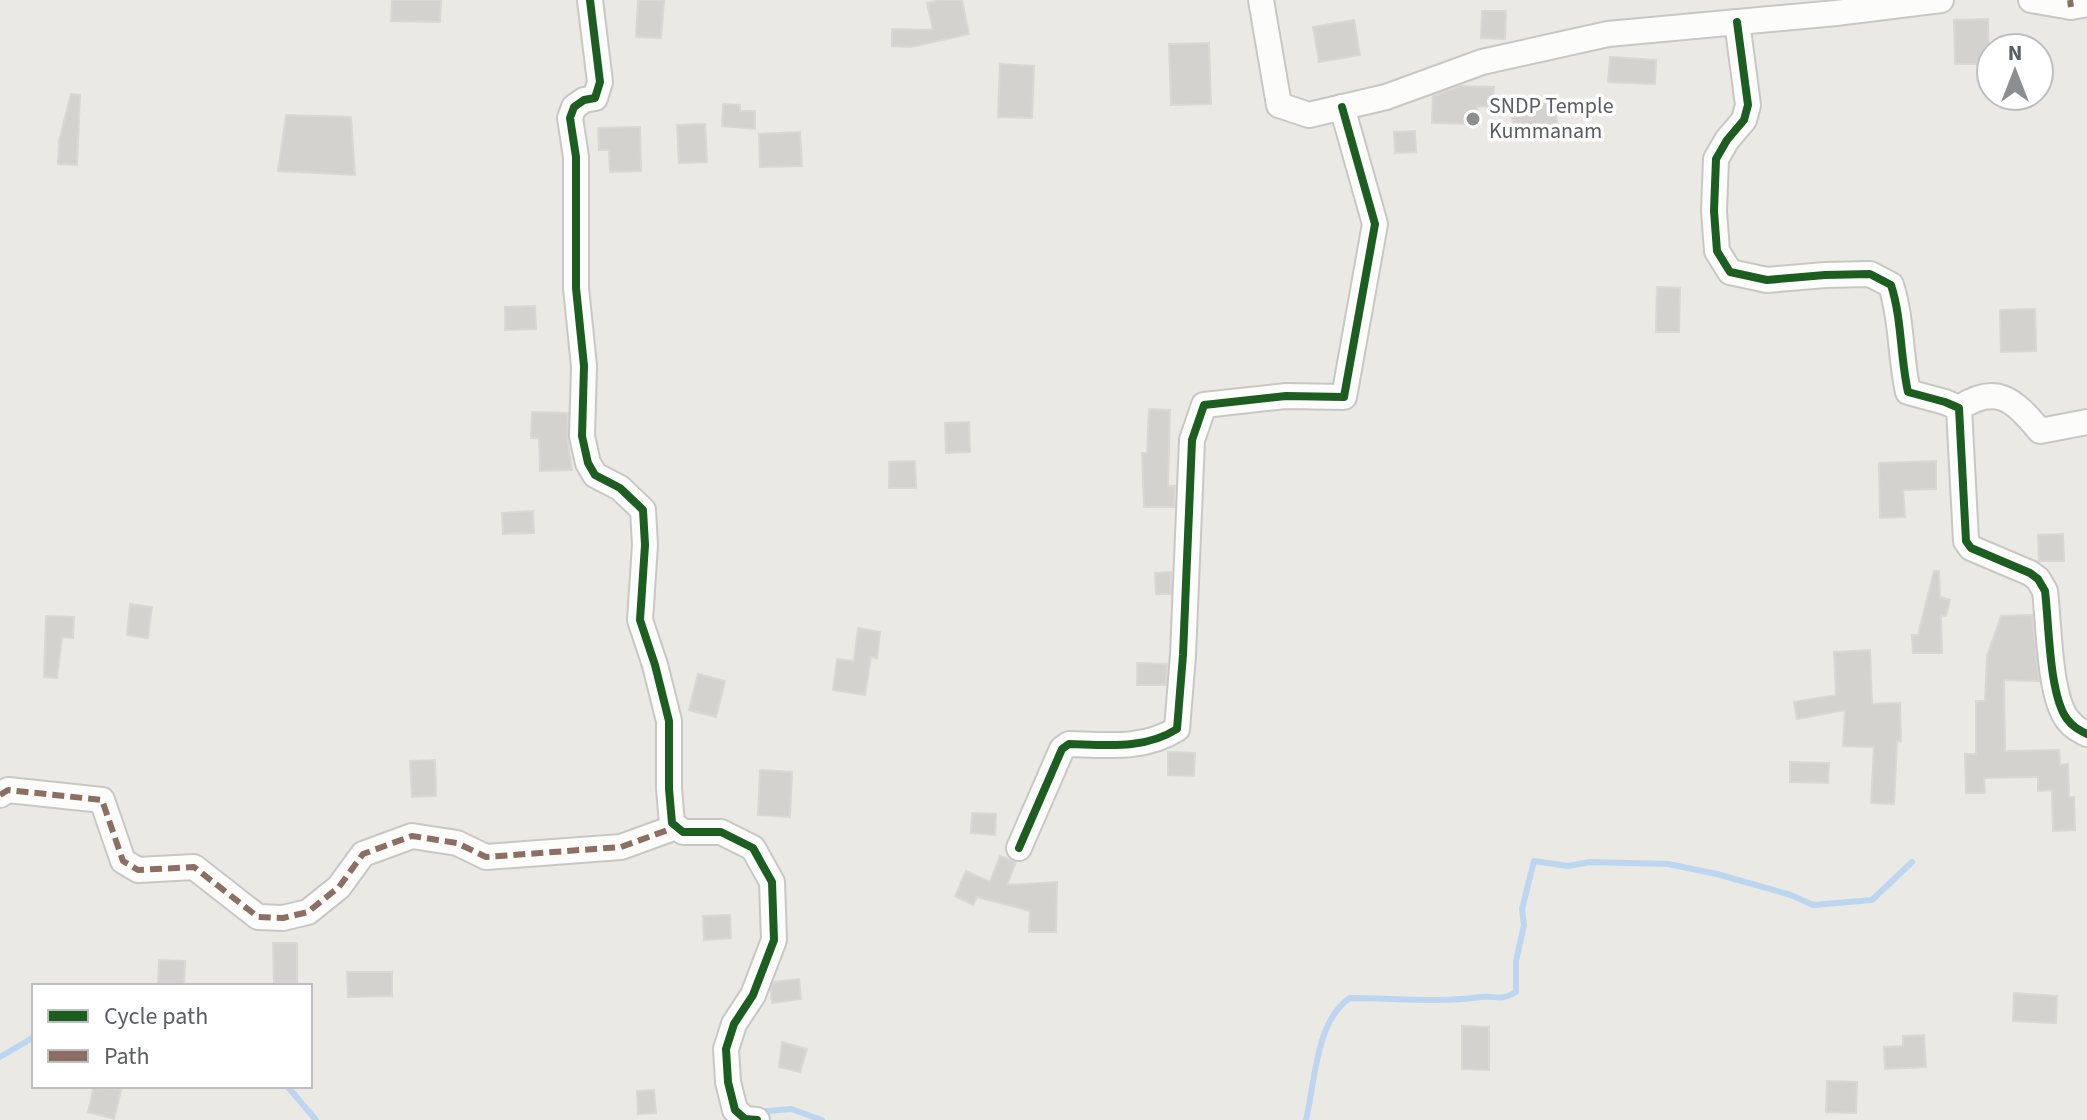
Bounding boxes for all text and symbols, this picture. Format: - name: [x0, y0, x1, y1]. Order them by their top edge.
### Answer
- north arrow: [1975, 32, 2055, 112]
- text: N: [2008, 37, 2022, 69]
- place label: SNDP Temple Kummanam: [1489, 90, 1614, 147]
- marker: SNDP Temple Kummanam: [1464, 110, 1482, 128]
- legend: [32, 984, 312, 1088]
- text: Cycle path: [104, 999, 208, 1034]
- text: Path: [104, 1039, 150, 1074]

